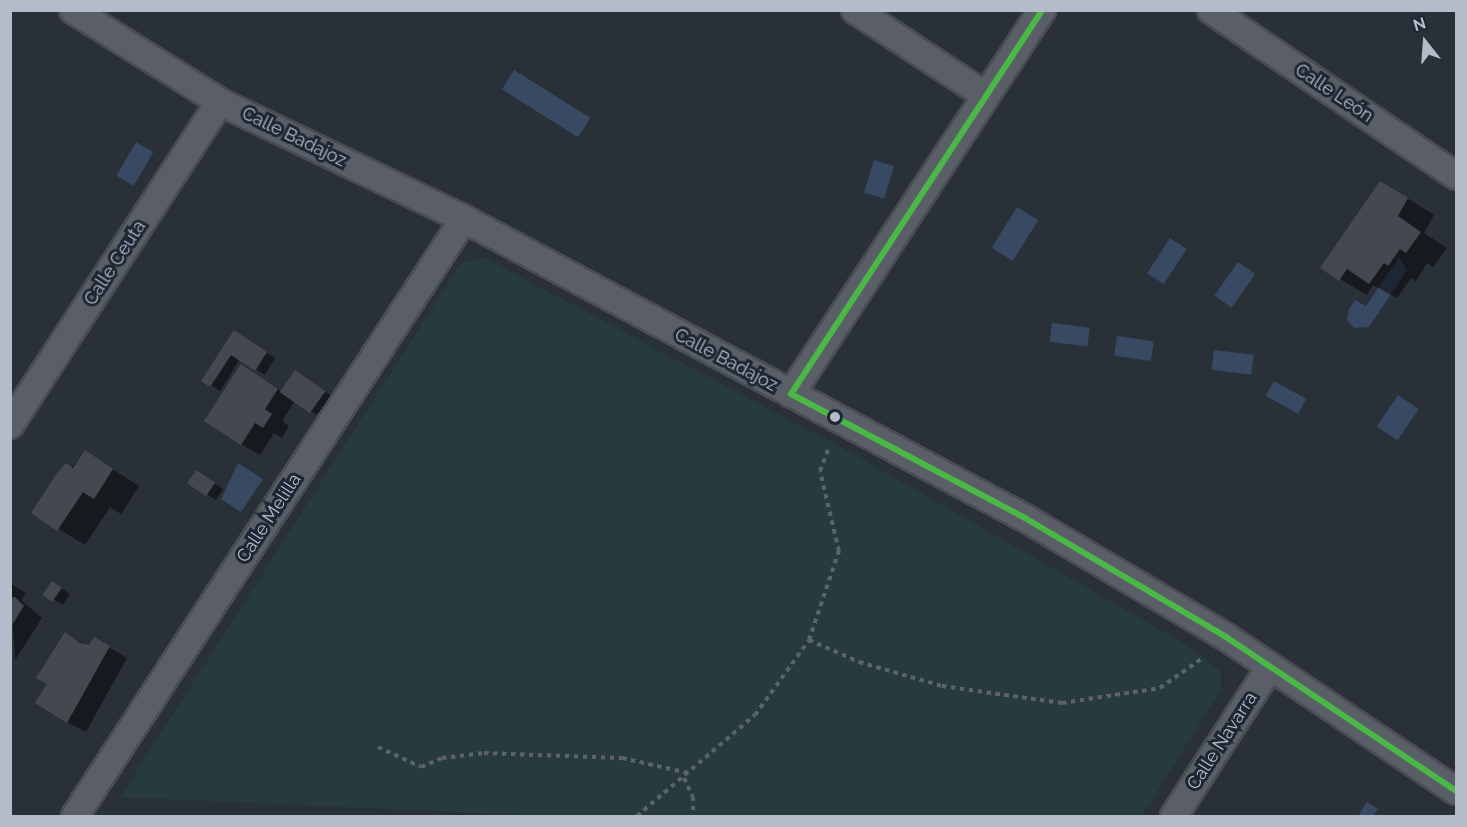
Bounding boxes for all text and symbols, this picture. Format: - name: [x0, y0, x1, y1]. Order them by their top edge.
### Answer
- north arrow: [1395, 12, 1455, 72]
- text: N: [1411, 13, 1428, 35]
- street label: Calle León: [1291, 59, 1377, 127]
- street label: Calle Badajoz: [238, 102, 350, 172]
- street label: Calle Ceuta: [80, 217, 150, 309]
- street label: Calle Badajoz: [671, 324, 781, 396]
- unlabelled marker: [829, 411, 841, 423]
- street label: Calle Melilla: [232, 469, 306, 567]
- street label: Calle Navarra: [1182, 688, 1262, 794]

